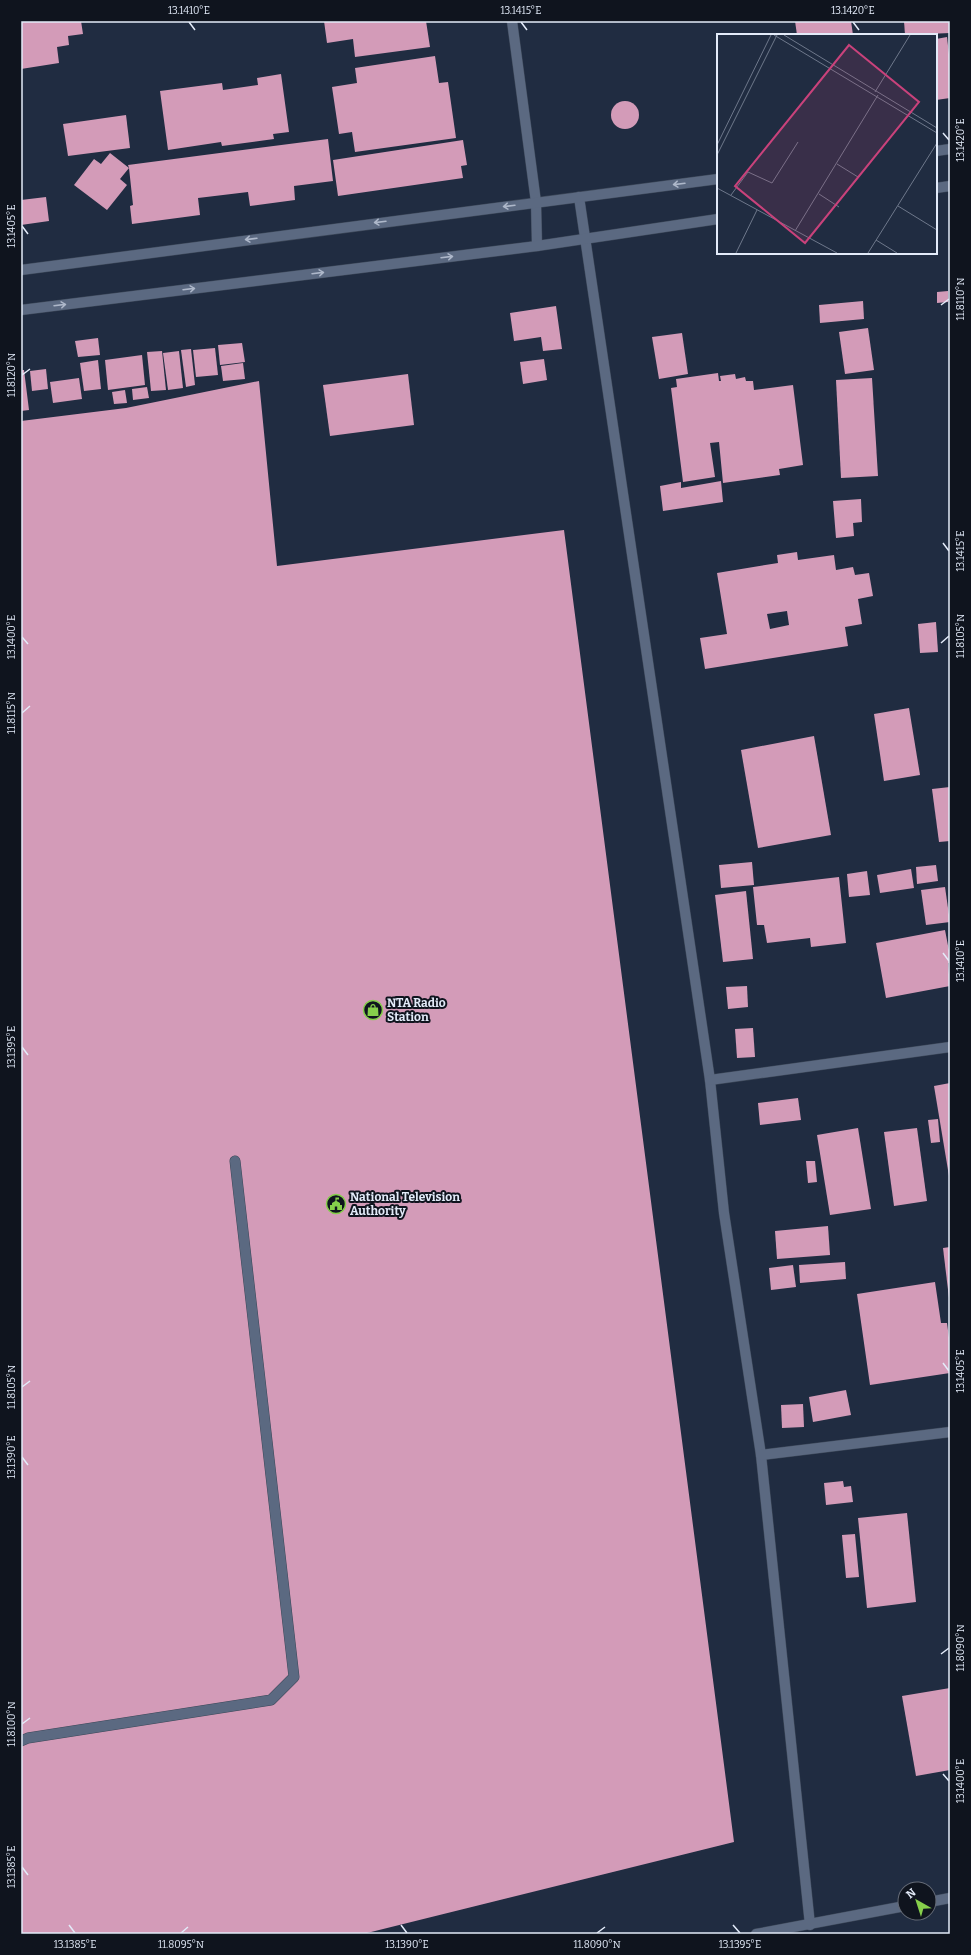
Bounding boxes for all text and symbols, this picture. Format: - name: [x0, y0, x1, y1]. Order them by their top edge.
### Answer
- text: 13.1410°E: [168, 5, 210, 17]
- text: 13.1415°E: [501, 5, 541, 17]
- text: 13.1420°E: [831, 5, 875, 17]
- inset map: [717, 34, 937, 254]
- text: 13.1420°E: [955, 118, 967, 162]
- one-way arrow: [673, 180, 686, 188]
- one-way arrow: [503, 202, 516, 209]
- text: 13.1405°E: [6, 204, 18, 248]
- one-way arrow: [374, 218, 387, 226]
- one-way arrow: [245, 235, 258, 243]
- one-way arrow: [440, 253, 453, 261]
- one-way arrow: [311, 269, 324, 277]
- text: 11.8110°N: [955, 277, 967, 320]
- one-way arrow: [182, 285, 195, 293]
- one-way arrow: [53, 301, 66, 309]
- text: 11.8120°N: [6, 353, 18, 397]
- text: 13.1415°E: [955, 531, 967, 571]
- text: 11.8105°N: [955, 614, 967, 658]
- text: 13.1400°E: [6, 615, 18, 659]
- text: 11.8115°N: [6, 692, 18, 734]
- text: 13.1410°E: [955, 940, 967, 982]
- place label: NTA Radio Station: [387, 996, 446, 1024]
- shop icon: NTA Radio Station: [362, 999, 384, 1021]
- text: 13.1395°E: [6, 1026, 18, 1068]
- place label: National Television Authority: [350, 1190, 460, 1218]
- public building icon: National Television Authority: [325, 1193, 347, 1215]
- text: 13.1405°E: [955, 1349, 967, 1393]
- text: 11.8105°N: [6, 1365, 18, 1409]
- text: 13.1390°E: [6, 1435, 18, 1479]
- text: 11.8090°N: [955, 1624, 967, 1672]
- text: 11.8100°N: [6, 1701, 18, 1747]
- text: 13.1400°E: [955, 1759, 967, 1803]
- text: 13.1385°E: [6, 1846, 18, 1888]
- north arrow: [897, 1881, 937, 1921]
- text: N: [904, 1886, 919, 1901]
- text: 13.1385°E: [54, 1939, 96, 1951]
- text: 11.8095°N: [158, 1939, 204, 1951]
- text: 13.1390°E: [385, 1939, 429, 1951]
- text: 11.8090°N: [573, 1939, 621, 1951]
- text: 13.1395°E: [719, 1939, 761, 1951]

